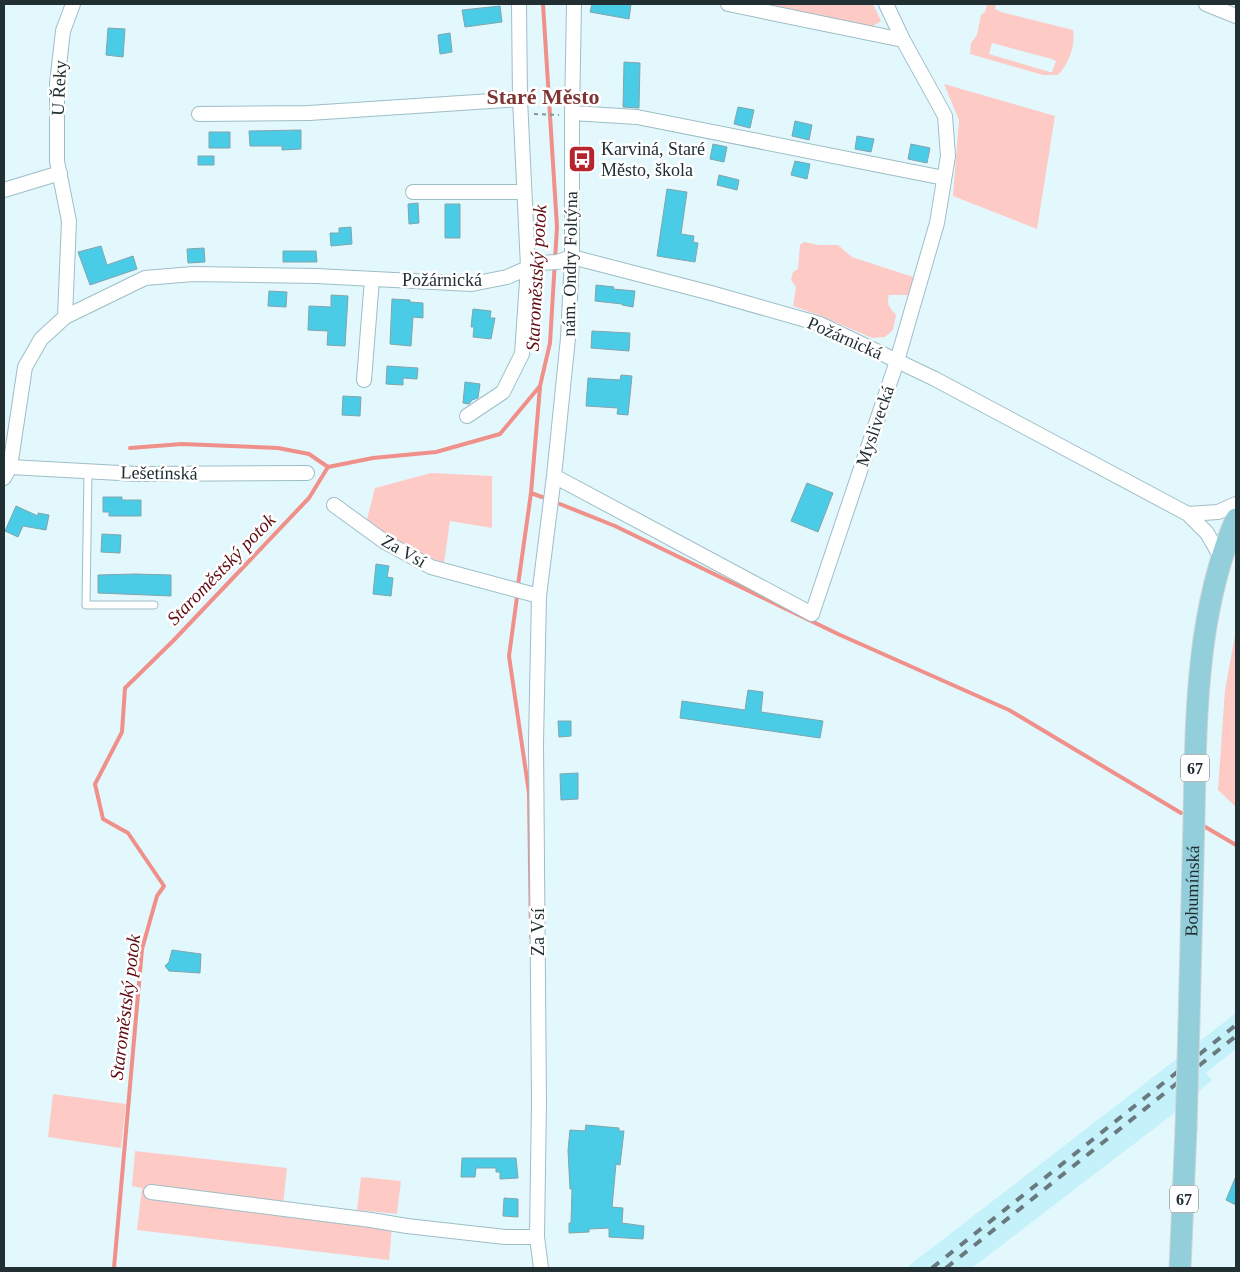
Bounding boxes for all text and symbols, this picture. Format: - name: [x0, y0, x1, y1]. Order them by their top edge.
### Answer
- street label: U Řeky: [47, 60, 70, 116]
- district label: Staré Město: [486, 84, 600, 109]
- place label: Karviná, Staré Město, škola: [601, 139, 705, 180]
- bus stop icon: Karviná, Staré Město, škola: [567, 144, 597, 174]
- street label: nám. Ondry Foltýna: [559, 191, 581, 337]
- water label: Staroměstský potok: [522, 204, 550, 352]
- street label: Požárnická: [402, 270, 482, 290]
- street label: Požárnická: [804, 313, 886, 363]
- street label: Myslivecká: [852, 383, 898, 469]
- street label: Lešetínská: [120, 462, 198, 484]
- water label: Staroměstský potok: [163, 509, 280, 629]
- street label: Za Vsí: [378, 530, 430, 572]
- road number: 67: [1181, 754, 1209, 781]
- street label: Bohumínská: [1181, 845, 1203, 937]
- street label: Za Vsí: [528, 908, 548, 956]
- water label: Staroměstský potok: [106, 932, 144, 1081]
- road number: 67: [1170, 1186, 1198, 1212]

